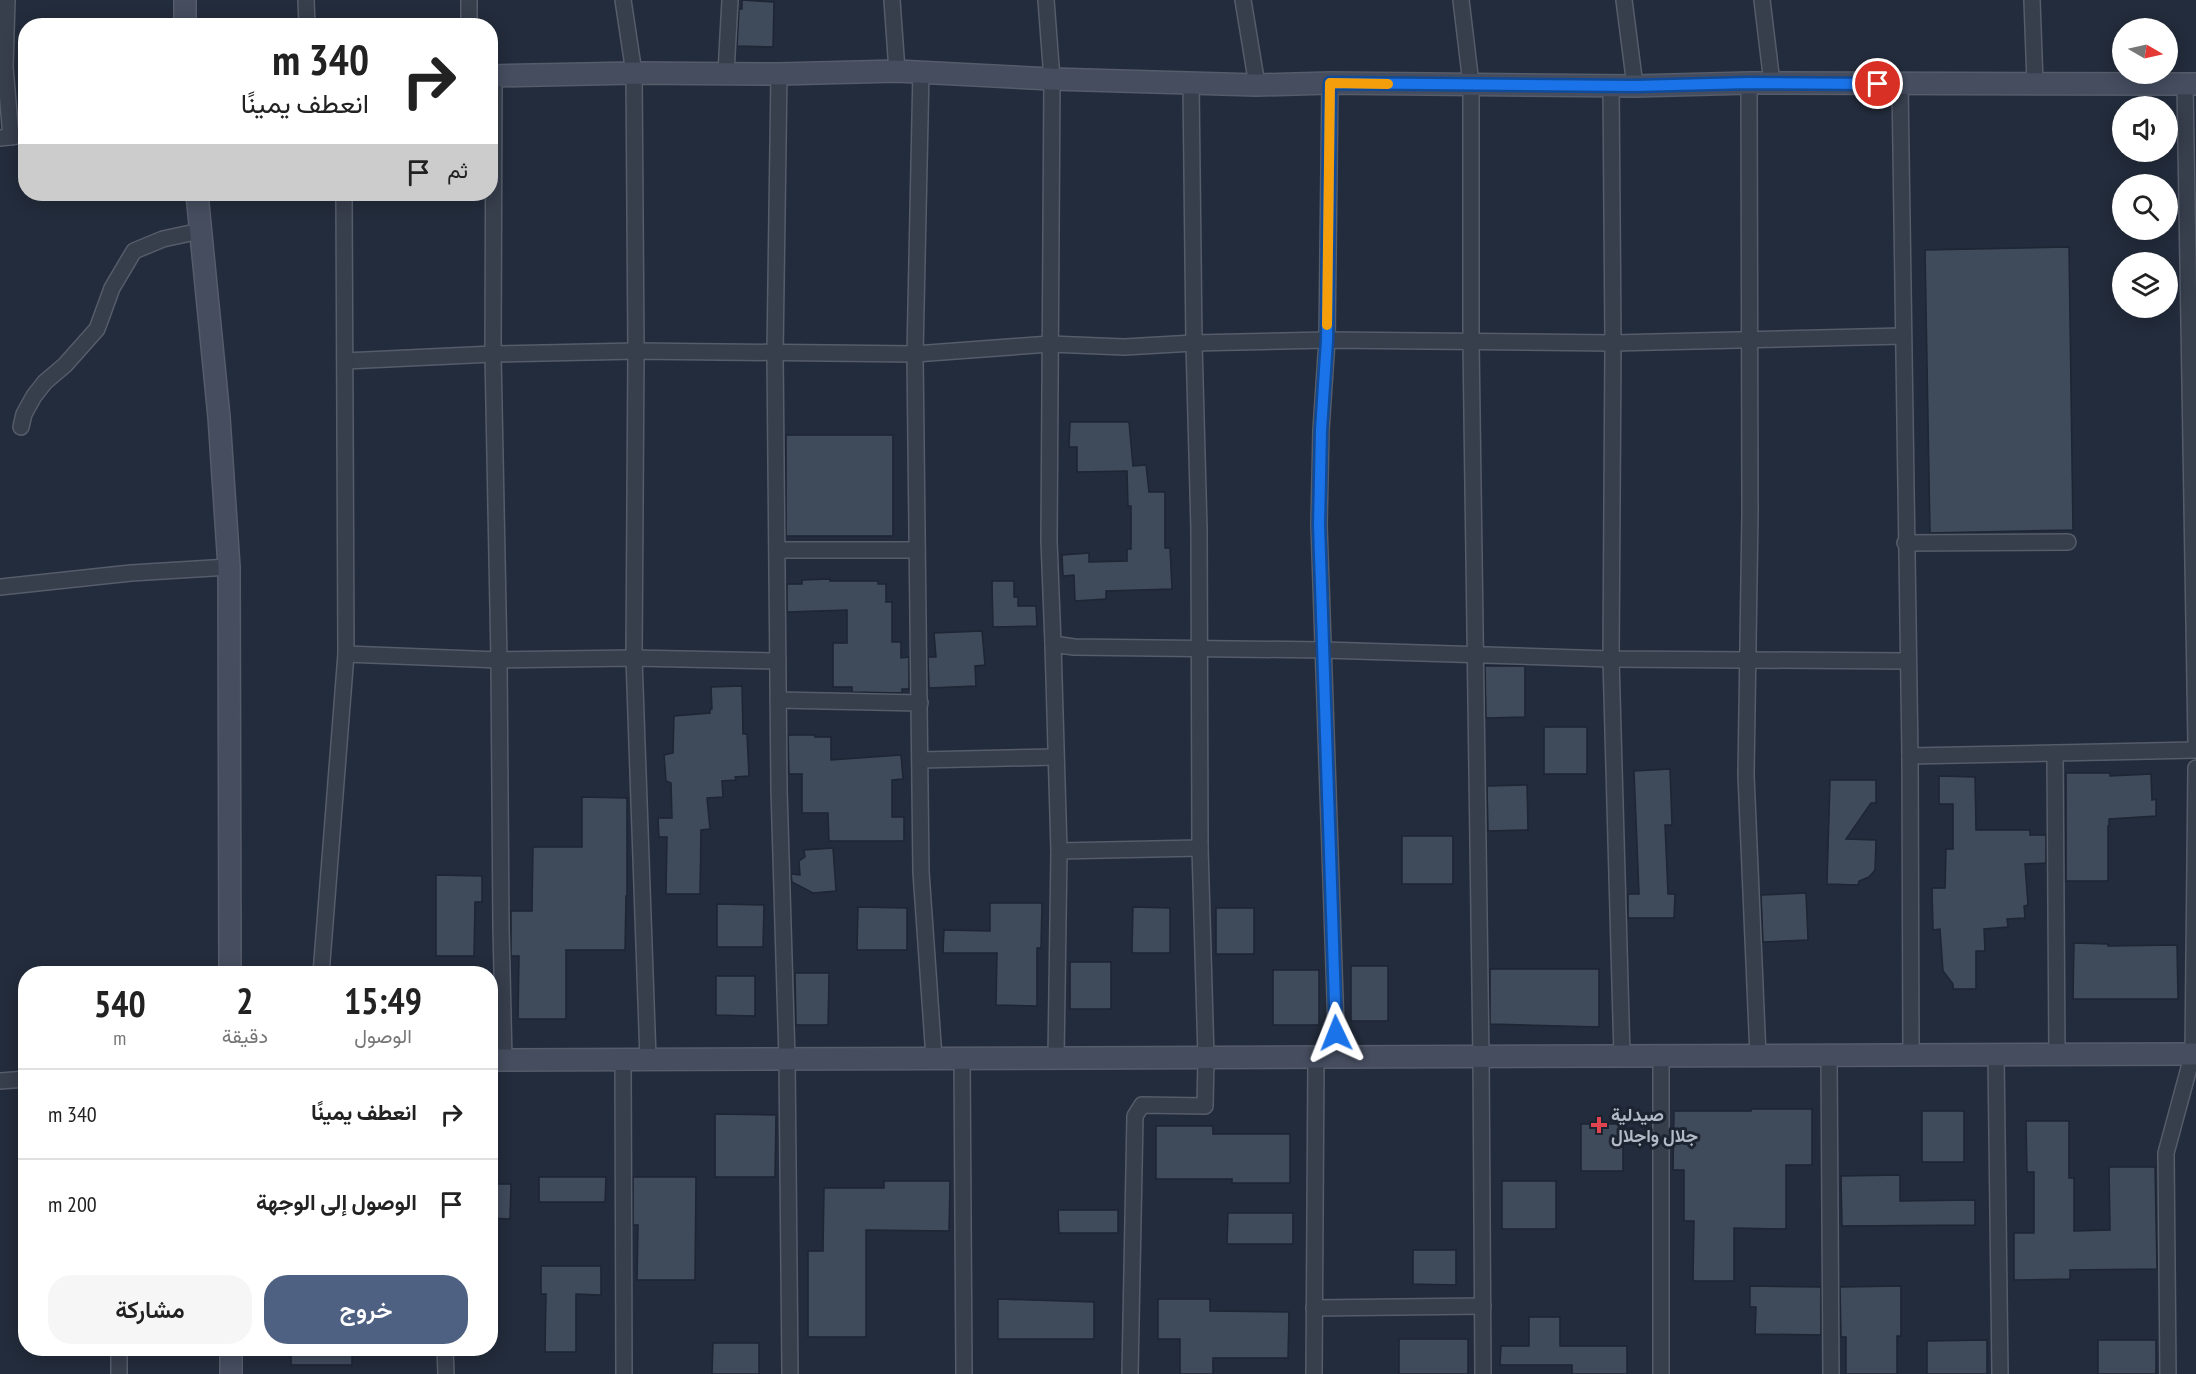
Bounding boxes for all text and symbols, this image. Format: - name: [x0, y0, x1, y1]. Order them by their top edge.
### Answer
- north arrow: [2112, 18, 2178, 84]
- map controls: [2112, 18, 2178, 318]
- text: 340 m: [272, 32, 369, 87]
- icon: right: [390, 42, 468, 120]
- pin: [1852, 58, 1903, 109]
- icon: arrive: [1861, 67, 1894, 100]
- text: انعطف يمينًا: [241, 86, 369, 120]
- button: sound: [2112, 96, 2178, 162]
- icon: arrive: [402, 156, 435, 189]
- text: ثم: [447, 156, 468, 184]
- button: search: [2112, 174, 2178, 240]
- button: layers: [2112, 252, 2178, 318]
- text: 2: [236, 977, 253, 1024]
- text: 15:49: [344, 977, 422, 1024]
- text: 540: [94, 980, 146, 1027]
- position arrow: [1304, 1001, 1368, 1065]
- text: دقيقة: [222, 1023, 268, 1049]
- text: الوصول: [354, 1023, 412, 1049]
- text: m: [113, 1025, 126, 1051]
- text: انعطف يمينًا: [311, 1098, 417, 1126]
- icon: right: [435, 1098, 468, 1131]
- text: 340 m: [48, 1100, 97, 1128]
- place label: صيدلية جلال واجلال: [1611, 1103, 1698, 1147]
- marker: صيدلية جلال واجلال: [1592, 1118, 1606, 1132]
- text: الوصول إلى الوجهة: [256, 1188, 417, 1216]
- icon: arrive: [435, 1188, 468, 1221]
- text: 200 m: [48, 1190, 97, 1218]
- button: مشاركة: [48, 1275, 252, 1344]
- button: خروج: [264, 1275, 468, 1344]

